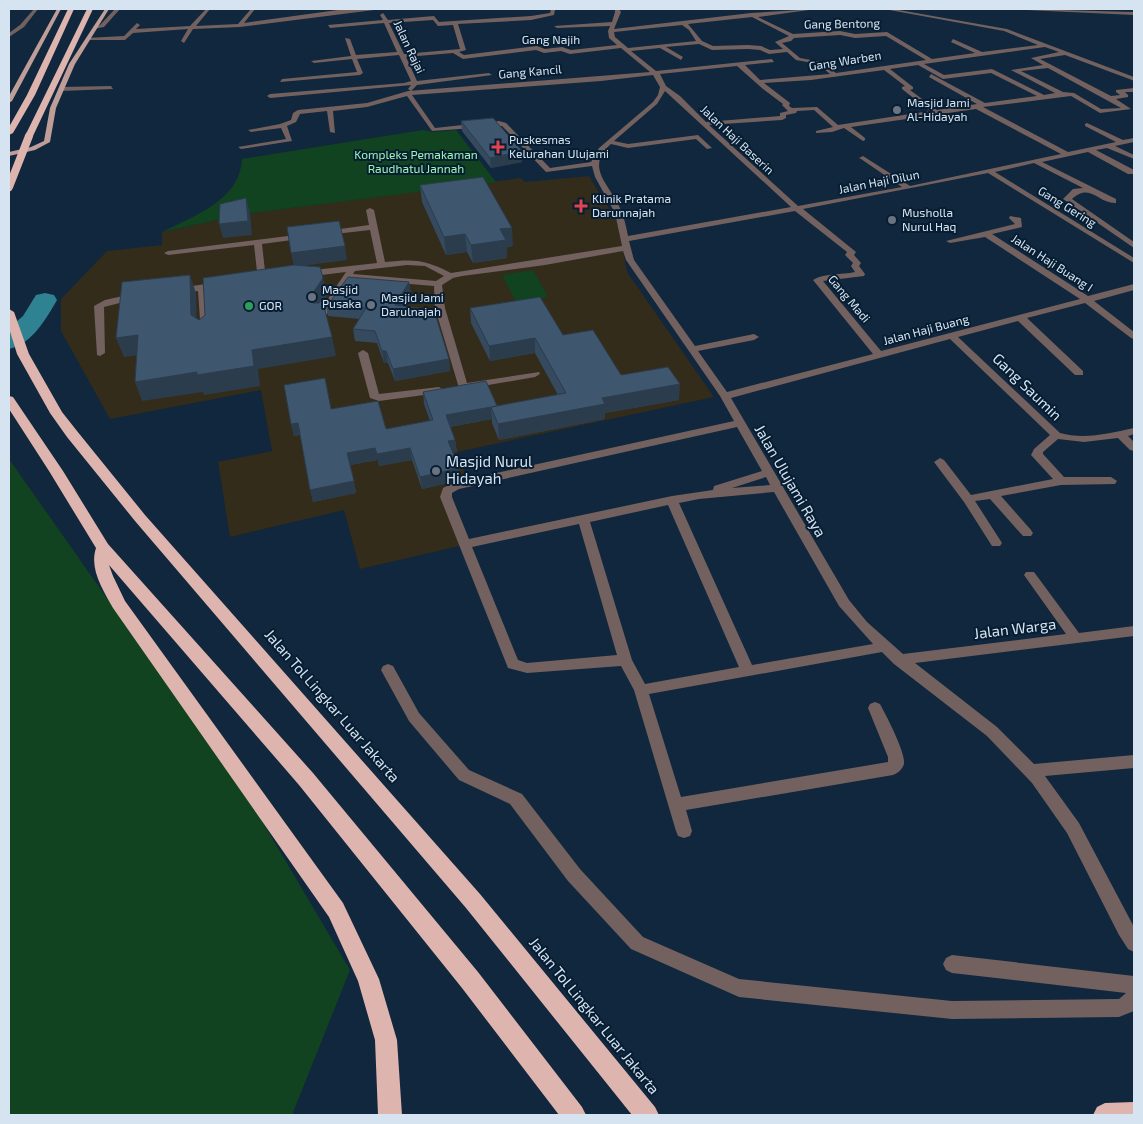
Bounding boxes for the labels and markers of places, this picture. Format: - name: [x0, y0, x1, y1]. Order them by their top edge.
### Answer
- place label: Masjid Jami Al-Hidayah: [907, 95, 970, 123]
- marker: Masjid Jami Al-Hidayah: [891, 104, 903, 116]
- place label: Puskesmas Kelurahan Ulujami: [509, 132, 609, 161]
- marker: Puskesmas Kelurahan Ulujami: [491, 140, 505, 154]
- place label: Klinik Pratama Darunnajah: [592, 191, 671, 220]
- marker: Klinik Pratama Darunnajah: [574, 199, 588, 213]
- place label: Musholla Nurul Haq: [902, 205, 956, 233]
- marker: Musholla Nurul Haq: [886, 214, 898, 226]
- place label: Masjid Pusaka: [322, 282, 361, 310]
- place label: Masjid Jami Darulnajah: [381, 290, 444, 319]
- marker: Masjid Pusaka: [306, 291, 318, 303]
- place label: GOR: [259, 298, 282, 312]
- marker: Masjid Jami Darulnajah: [365, 299, 377, 311]
- marker: GOR: [243, 300, 255, 312]
- place label: Masjid Nurul Hidayah: [446, 452, 533, 487]
- marker: Masjid Nurul Hidayah: [430, 465, 442, 477]

